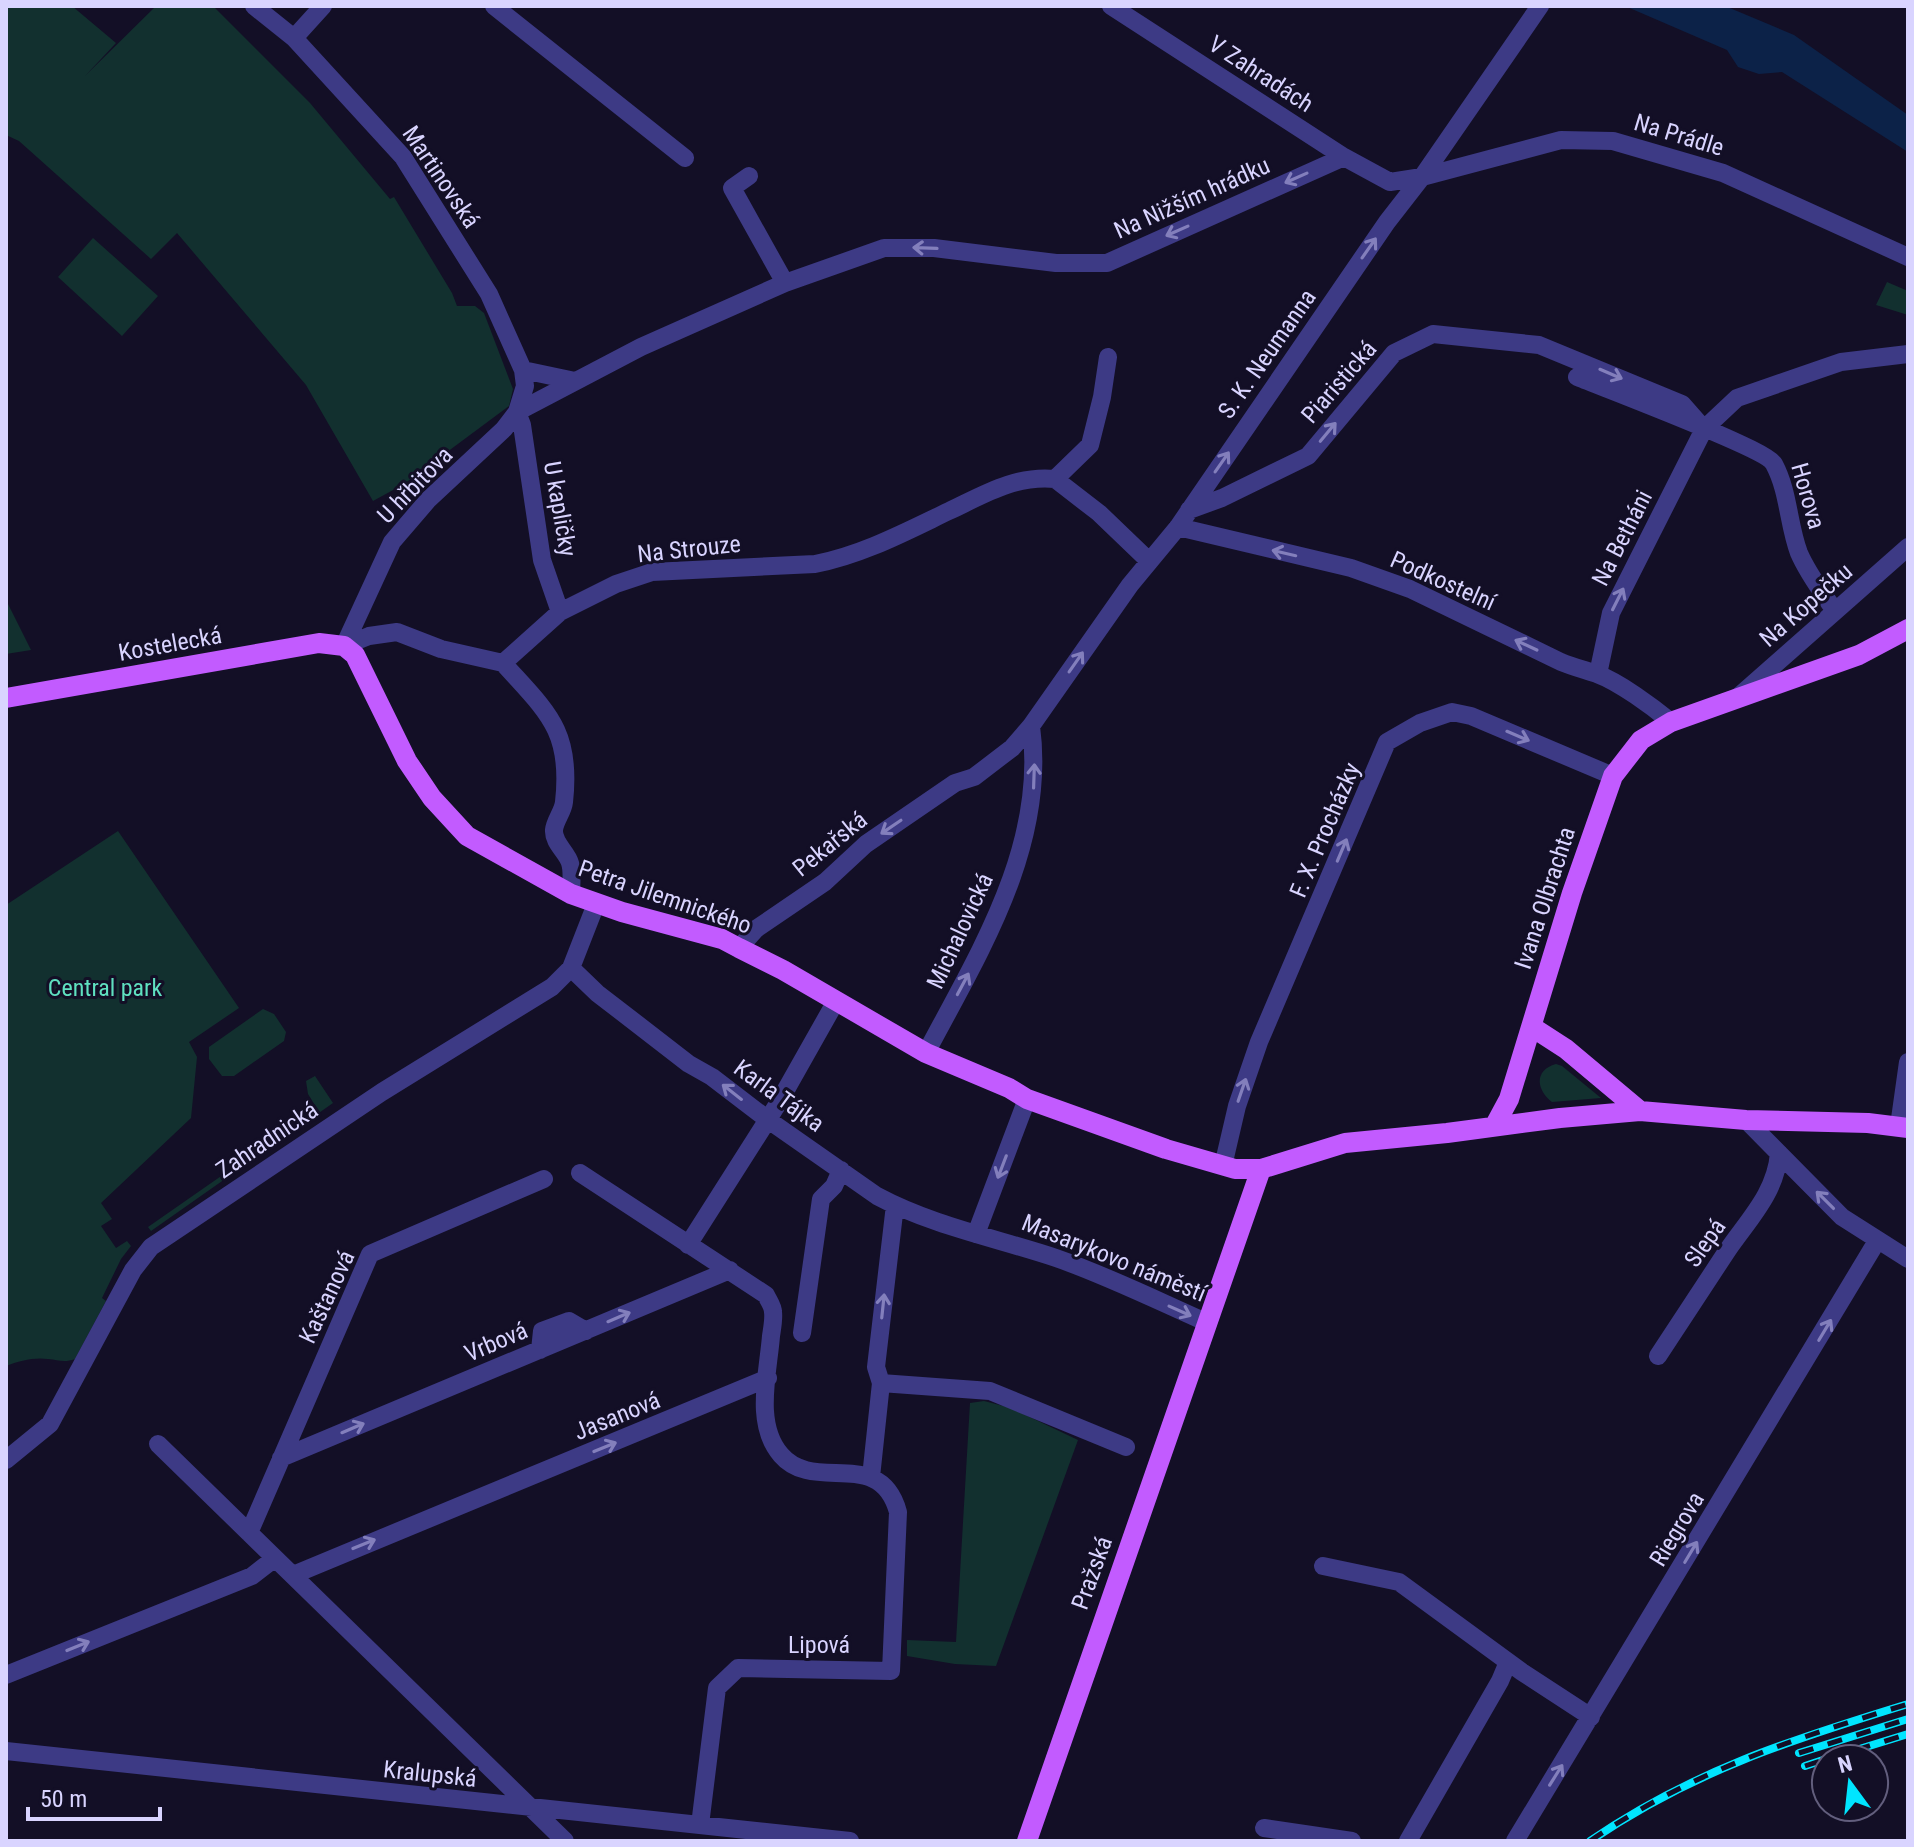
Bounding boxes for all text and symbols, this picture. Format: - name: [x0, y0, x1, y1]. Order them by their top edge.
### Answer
- street label: V Zahradách: [1203, 30, 1319, 118]
- street label: Na Prádle: [1631, 108, 1727, 162]
- street label: Martinovská: [397, 121, 485, 233]
- street label: Na Nižším hrádku: [1110, 151, 1274, 245]
- one-way arrow: [1284, 171, 1308, 186]
- one-way arrow: [1165, 224, 1189, 239]
- one-way arrow: [1361, 237, 1377, 259]
- one-way arrow: [912, 240, 939, 255]
- street label: S. K. Neumanna: [1212, 284, 1322, 424]
- street label: Piaristická: [1296, 335, 1382, 429]
- one-way arrow: [1598, 368, 1623, 383]
- one-way arrow: [1319, 422, 1337, 442]
- street label: U hřbitova: [372, 441, 458, 529]
- one-way arrow: [1214, 451, 1230, 473]
- street label: U kapličky: [538, 459, 582, 559]
- street label: Horova: [1785, 460, 1831, 532]
- street label: Na Betháni: [1586, 486, 1658, 590]
- street label: Na Strouze: [636, 530, 742, 568]
- one-way arrow: [1271, 544, 1297, 559]
- street label: Podkostelní: [1386, 545, 1501, 617]
- street label: Na Kopečku: [1754, 557, 1858, 653]
- one-way arrow: [1611, 588, 1626, 612]
- street label: Kostelecká: [116, 621, 224, 667]
- one-way arrow: [1514, 637, 1538, 652]
- one-way arrow: [1067, 652, 1084, 673]
- one-way arrow: [1505, 730, 1530, 745]
- street label: F. X. Procházky: [1284, 758, 1366, 902]
- one-way arrow: [1027, 763, 1042, 790]
- street label: Pekařská: [787, 806, 873, 882]
- one-way arrow: [880, 819, 902, 835]
- street label: Ivana Olbrachta: [1509, 823, 1581, 973]
- one-way arrow: [1336, 839, 1350, 863]
- street label: Petra Jilemnického: [575, 854, 755, 940]
- street label: Michalovická: [921, 869, 999, 993]
- one-way arrow: [955, 973, 971, 997]
- park label: Central park: [48, 974, 162, 1002]
- street label: Karla Tájka: [729, 1054, 829, 1138]
- one-way arrow: [1236, 1078, 1251, 1103]
- one-way arrow: [722, 1083, 743, 1100]
- street label: Zahradnická: [211, 1096, 323, 1184]
- one-way arrow: [994, 1154, 1008, 1178]
- one-way arrow: [1816, 1191, 1835, 1210]
- street label: Masarykovo náměstí: [1018, 1208, 1211, 1308]
- street label: Slepá: [1678, 1213, 1732, 1273]
- street label: Kaštanová: [293, 1246, 361, 1348]
- one-way arrow: [875, 1293, 890, 1320]
- one-way arrow: [1167, 1304, 1192, 1319]
- one-way arrow: [606, 1309, 631, 1324]
- street label: Vrbová: [460, 1316, 532, 1368]
- one-way arrow: [1817, 1319, 1833, 1342]
- street label: Jasanová: [570, 1386, 664, 1446]
- one-way arrow: [340, 1420, 365, 1435]
- one-way arrow: [592, 1439, 617, 1453]
- street label: Riegrova: [1644, 1487, 1710, 1571]
- street label: Pražská: [1066, 1533, 1118, 1613]
- one-way arrow: [351, 1536, 376, 1551]
- one-way arrow: [1683, 1541, 1699, 1564]
- street label: Lipová: [788, 1631, 850, 1659]
- one-way arrow: [65, 1638, 90, 1652]
- north arrow: [1810, 1743, 1890, 1823]
- text: N: [1835, 1750, 1855, 1778]
- street label: Kralupská: [382, 1755, 478, 1793]
- one-way arrow: [1548, 1764, 1564, 1787]
- scale bar: [28, 1771, 160, 1821]
- text: 50 m: [40, 1785, 87, 1813]

